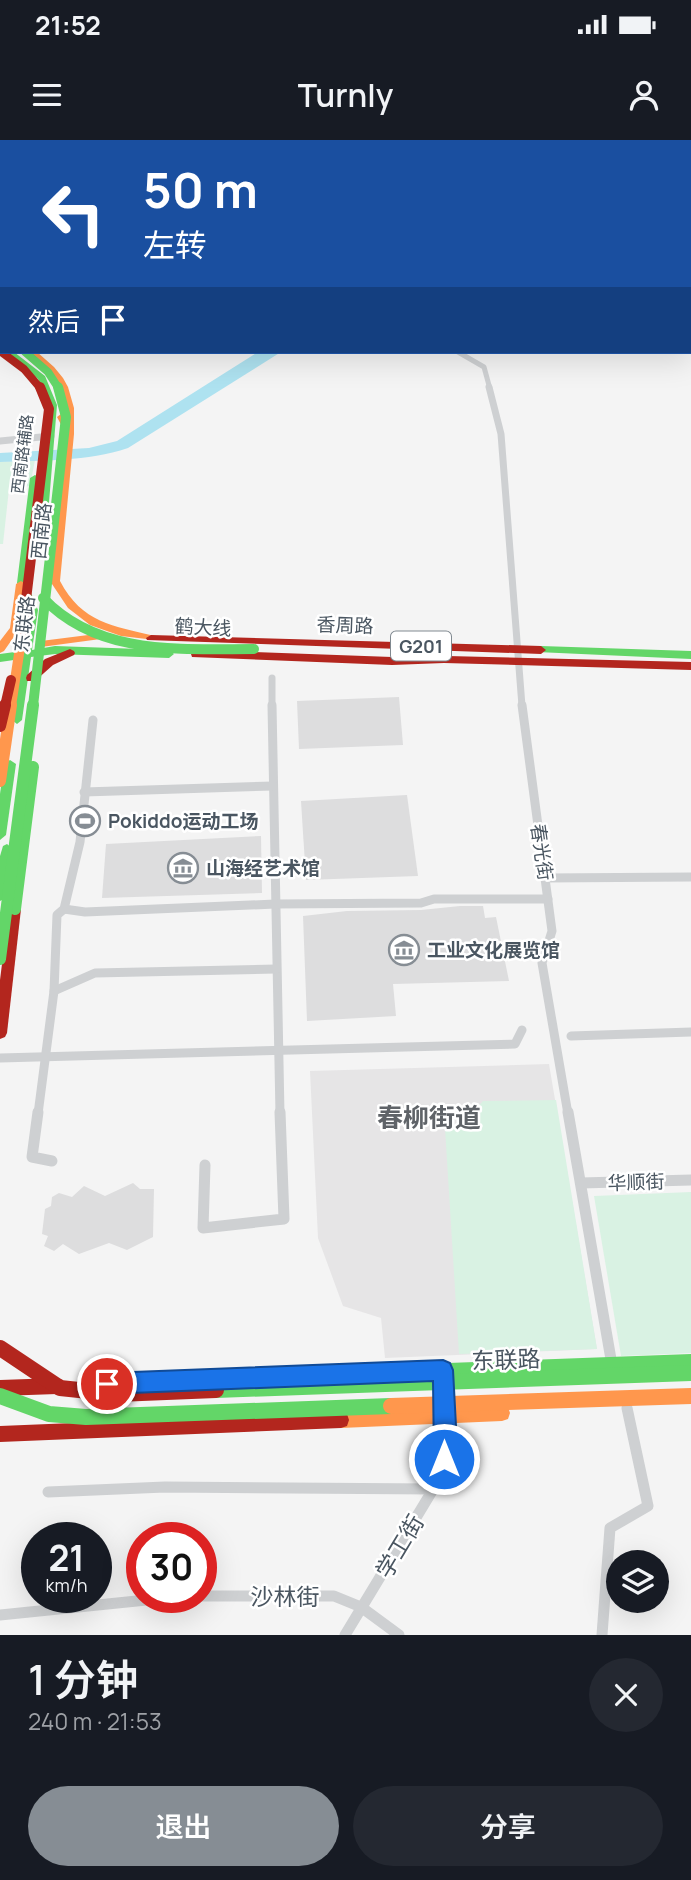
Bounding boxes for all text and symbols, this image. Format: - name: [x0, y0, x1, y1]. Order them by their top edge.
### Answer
- text: 21:52: [35, 7, 101, 43]
- text: Turnly: [298, 73, 393, 117]
- icon: menu: [28, 76, 66, 114]
- icon: person: [625, 76, 663, 114]
- text: 50 m: [143, 156, 258, 223]
- icon: left: [28, 168, 119, 259]
- text: 左转: [143, 223, 207, 267]
- icon: arrive: [94, 301, 132, 339]
- text: 然后: [28, 303, 80, 339]
- street label: 西南路辅路: [6, 413, 38, 495]
- street label: 西南路: [25, 501, 57, 561]
- street label: 东联路: [8, 594, 40, 654]
- street label: 香周路: [316, 611, 374, 639]
- street label: 鹤大线: [174, 613, 232, 641]
- road number: G201: [391, 632, 451, 660]
- sports icon: Pokiddo运动工场: [68, 804, 102, 838]
- place label: Pokiddo运动工场: [108, 808, 258, 834]
- street label: 春光街: [525, 822, 559, 882]
- museum icon: 山海经艺术馆: [166, 851, 200, 885]
- place label: 山海经艺术馆: [206, 855, 320, 881]
- museum icon: 工业文化展览馆: [387, 933, 421, 967]
- place label: 工业文化展览馆: [427, 937, 560, 963]
- district label: 春柳街道: [377, 1099, 481, 1135]
- street label: 华顺街: [607, 1168, 665, 1196]
- street label: 东联路: [471, 1342, 541, 1376]
- pin: [77, 1354, 137, 1414]
- icon: arrive: [88, 1365, 126, 1403]
- position arrow: [407, 1422, 481, 1496]
- street label: 学工街: [368, 1508, 430, 1584]
- speed limit sign: 30: [126, 1522, 217, 1613]
- text: 21: [48, 1534, 85, 1582]
- map controls: [606, 1550, 669, 1613]
- button: layers: [606, 1550, 669, 1613]
- text: km/h: [46, 1573, 87, 1597]
- street label: 沙林街: [251, 1580, 320, 1612]
- text: 1 分钟: [28, 1650, 138, 1708]
- button: close: [589, 1658, 663, 1732]
- text: 240 m · 21:53: [28, 1705, 162, 1737]
- button: 退出: [28, 1786, 339, 1866]
- button: 分享: [353, 1786, 663, 1866]

